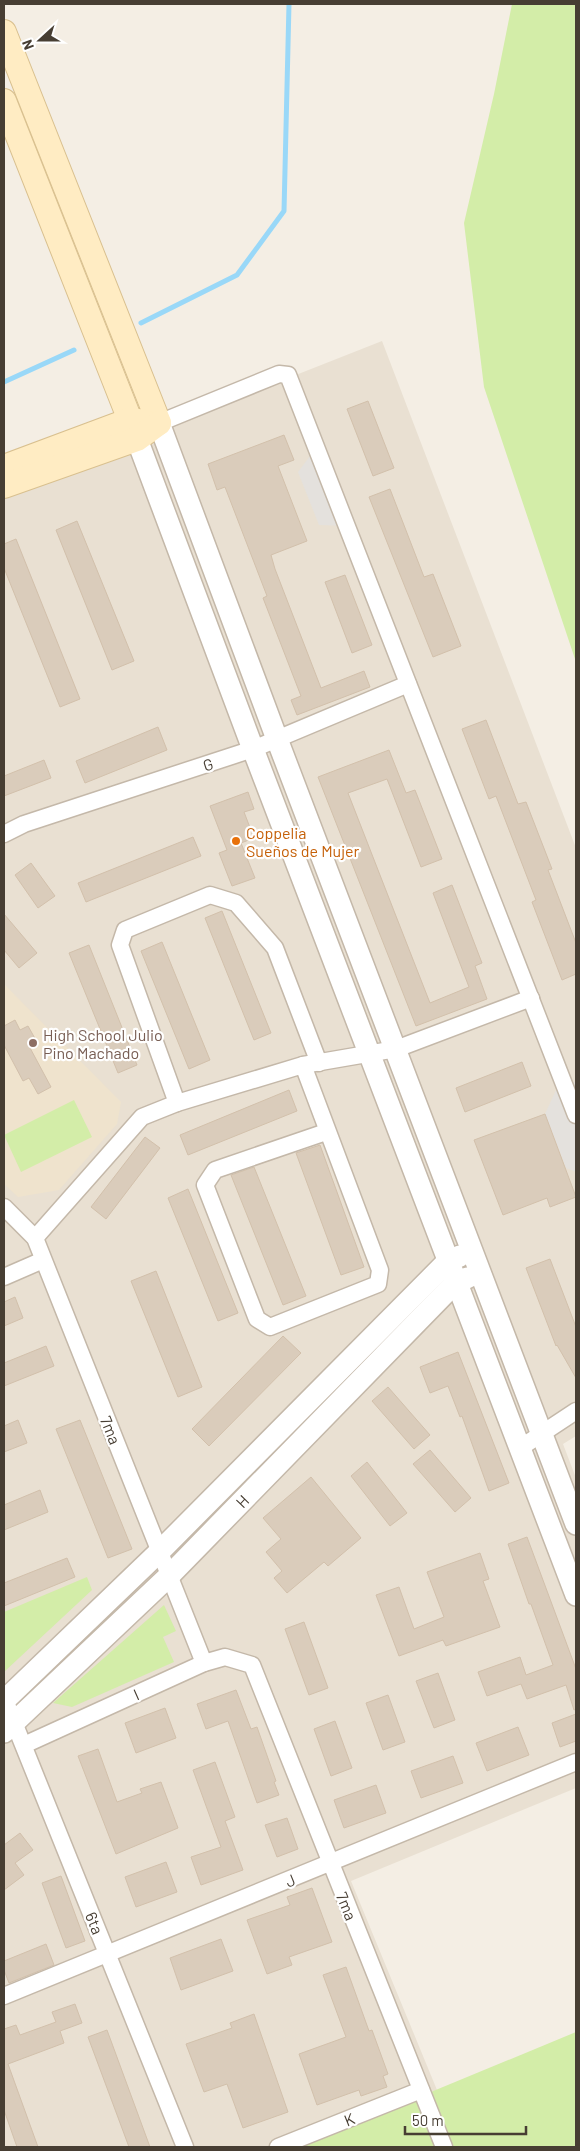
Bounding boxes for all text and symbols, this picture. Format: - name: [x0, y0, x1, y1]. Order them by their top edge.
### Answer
- north arrow: [15, 15, 65, 65]
- text: N: [18, 37, 37, 52]
- street label: G: [200, 753, 216, 775]
- place label: Coppelia Sueños de Mujer: [246, 823, 360, 860]
- marker: Coppelia Sueños de Mujer: [230, 835, 242, 847]
- place label: High School Julio Pino Machado: [43, 1025, 163, 1062]
- marker: High School Julio Pino Machado: [27, 1037, 39, 1049]
- street label: 7ma: [97, 1413, 125, 1447]
- street label: H: [232, 1491, 252, 1511]
- street label: I: [130, 1684, 142, 1704]
- street label: J: [282, 1869, 298, 1891]
- street label: 7ma: [333, 1889, 361, 1923]
- street label: 6ta: [82, 1909, 108, 1937]
- scale bar: [405, 2104, 526, 2136]
- street label: K: [341, 2108, 357, 2130]
- text: 50 m: [412, 2111, 444, 2129]

